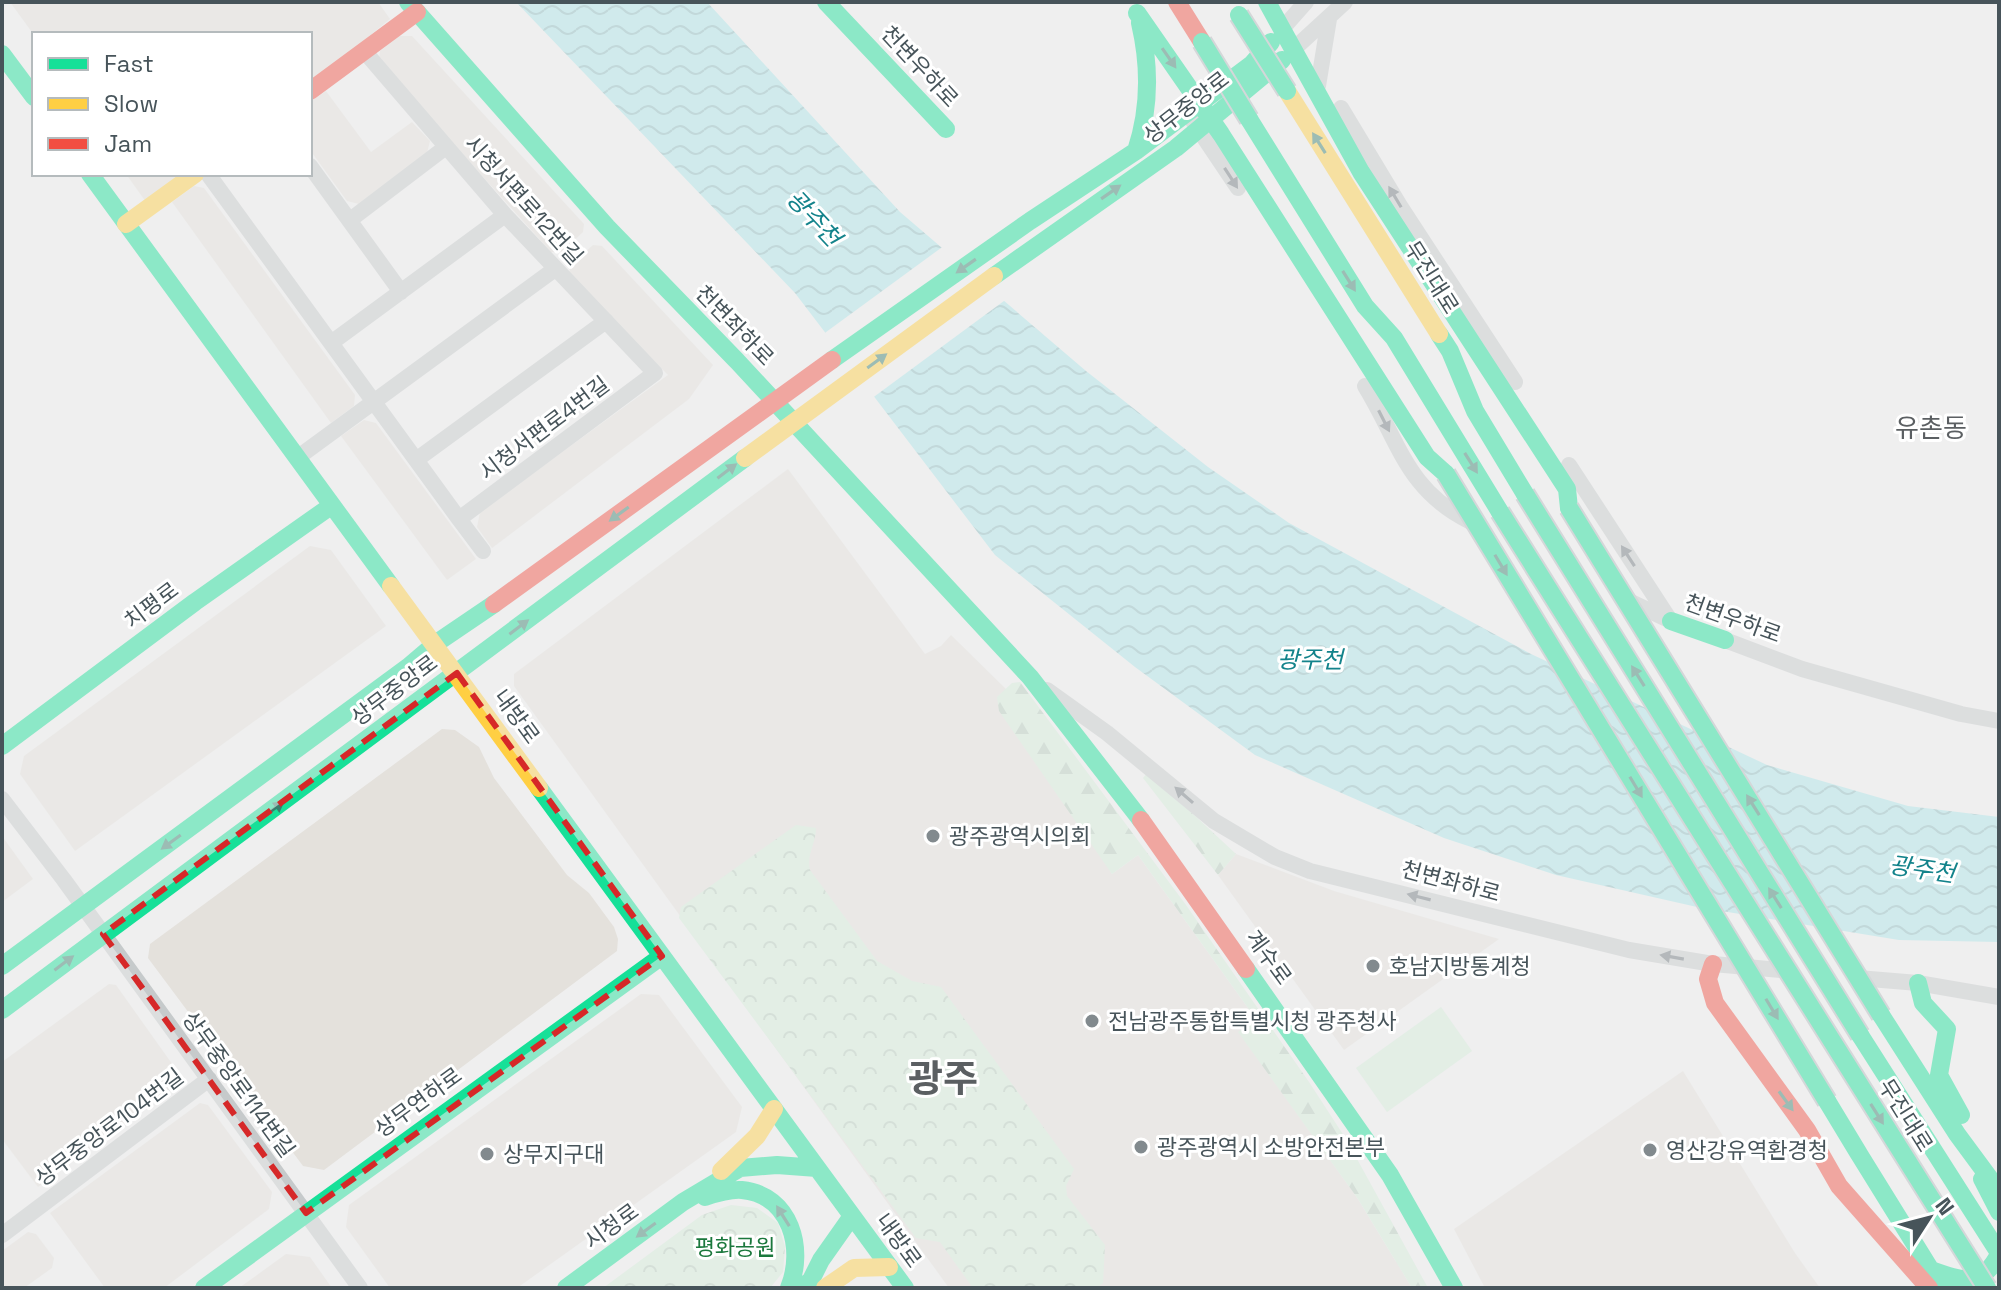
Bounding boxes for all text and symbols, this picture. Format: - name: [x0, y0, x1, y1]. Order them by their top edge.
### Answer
- street label: 천변우하로: [875, 19, 965, 113]
- legend: [32, 32, 312, 176]
- one-way arrow: [1161, 47, 1176, 68]
- text: Fast: [104, 48, 154, 79]
- street label: 상무중앙로: [1138, 65, 1234, 149]
- text: Slow: [104, 88, 158, 119]
- text: Jam: [104, 128, 152, 159]
- street label: 시청서편로12번길: [459, 130, 589, 270]
- one-way arrow: [1313, 132, 1327, 154]
- one-way arrow: [1224, 167, 1238, 189]
- water label: 광주천: [780, 183, 850, 255]
- one-way arrow: [1101, 185, 1122, 200]
- one-way arrow: [1388, 186, 1402, 208]
- street label: 무진대로: [1399, 235, 1465, 319]
- one-way arrow: [955, 258, 976, 273]
- one-way arrow: [1342, 270, 1356, 292]
- street label: 천변좌하로: [690, 279, 780, 371]
- one-way arrow: [866, 353, 888, 369]
- street label: 시청서편로4번길: [474, 370, 614, 486]
- one-way arrow: [1378, 410, 1391, 433]
- district label: 유촌동: [1895, 411, 1967, 445]
- one-way arrow: [1463, 452, 1477, 474]
- one-way arrow: [717, 464, 738, 479]
- one-way arrow: [608, 506, 629, 521]
- one-way arrow: [1622, 545, 1636, 567]
- one-way arrow: [1494, 554, 1508, 576]
- street label: 치평로: [118, 576, 184, 634]
- street label: 천변우하로: [1681, 588, 1785, 648]
- one-way arrow: [509, 619, 529, 635]
- water label: 광주천: [1277, 644, 1346, 675]
- street label: 상무중앙로: [345, 648, 443, 732]
- one-way arrow: [1631, 665, 1645, 687]
- street label: 내방로: [488, 683, 546, 749]
- one-way arrow: [1629, 776, 1643, 798]
- one-way arrow: [1174, 787, 1194, 804]
- one-way arrow: [1746, 794, 1760, 816]
- one-way arrow: [263, 802, 284, 818]
- place label: 광주광역시의회: [949, 822, 1091, 850]
- marker: 광주광역시의회: [924, 827, 942, 845]
- one-way arrow: [160, 834, 182, 850]
- water label: 광주천: [1887, 849, 1960, 889]
- street label: 천변좌하로: [1398, 854, 1504, 908]
- one-way arrow: [1768, 887, 1782, 909]
- one-way arrow: [1406, 890, 1431, 903]
- street label: 계수로: [1240, 924, 1298, 990]
- one-way arrow: [1659, 950, 1684, 963]
- place label: 호남지방통계청: [1389, 952, 1531, 980]
- one-way arrow: [54, 956, 74, 972]
- marker: 호남지방통계청: [1364, 957, 1382, 975]
- one-way arrow: [1764, 998, 1778, 1020]
- street label: 상무중앙로114번길: [177, 1005, 301, 1163]
- place label: 전남광주통합특별시청 광주청사: [1108, 1007, 1397, 1035]
- marker: 전남광주통합특별시청 광주청사: [1083, 1012, 1101, 1030]
- district label: 광주: [908, 1055, 978, 1103]
- street label: 상무연하로: [369, 1061, 467, 1143]
- street label: 상무중앙로104번길: [29, 1062, 189, 1192]
- street label: 무진대로: [1873, 1073, 1939, 1157]
- one-way arrow: [1778, 1091, 1793, 1112]
- one-way arrow: [1869, 1103, 1883, 1125]
- place label: 광주광역시 소방안전본부: [1157, 1133, 1385, 1161]
- place label: 영산강유역환경청: [1666, 1136, 1828, 1164]
- marker: 광주광역시 소방안전본부: [1132, 1138, 1150, 1156]
- place label: 상무지구대: [503, 1140, 604, 1168]
- marker: 영산강유역환경청: [1641, 1141, 1659, 1159]
- marker: 상무지구대: [478, 1145, 496, 1163]
- north arrow: [1889, 1178, 1969, 1258]
- text: N: [1930, 1192, 1961, 1220]
- street label: 시청로: [578, 1197, 644, 1255]
- one-way arrow: [776, 1205, 790, 1227]
- street label: 내방로: [870, 1207, 928, 1273]
- one-way arrow: [635, 1222, 656, 1237]
- park label: 평화공원: [695, 1233, 775, 1261]

